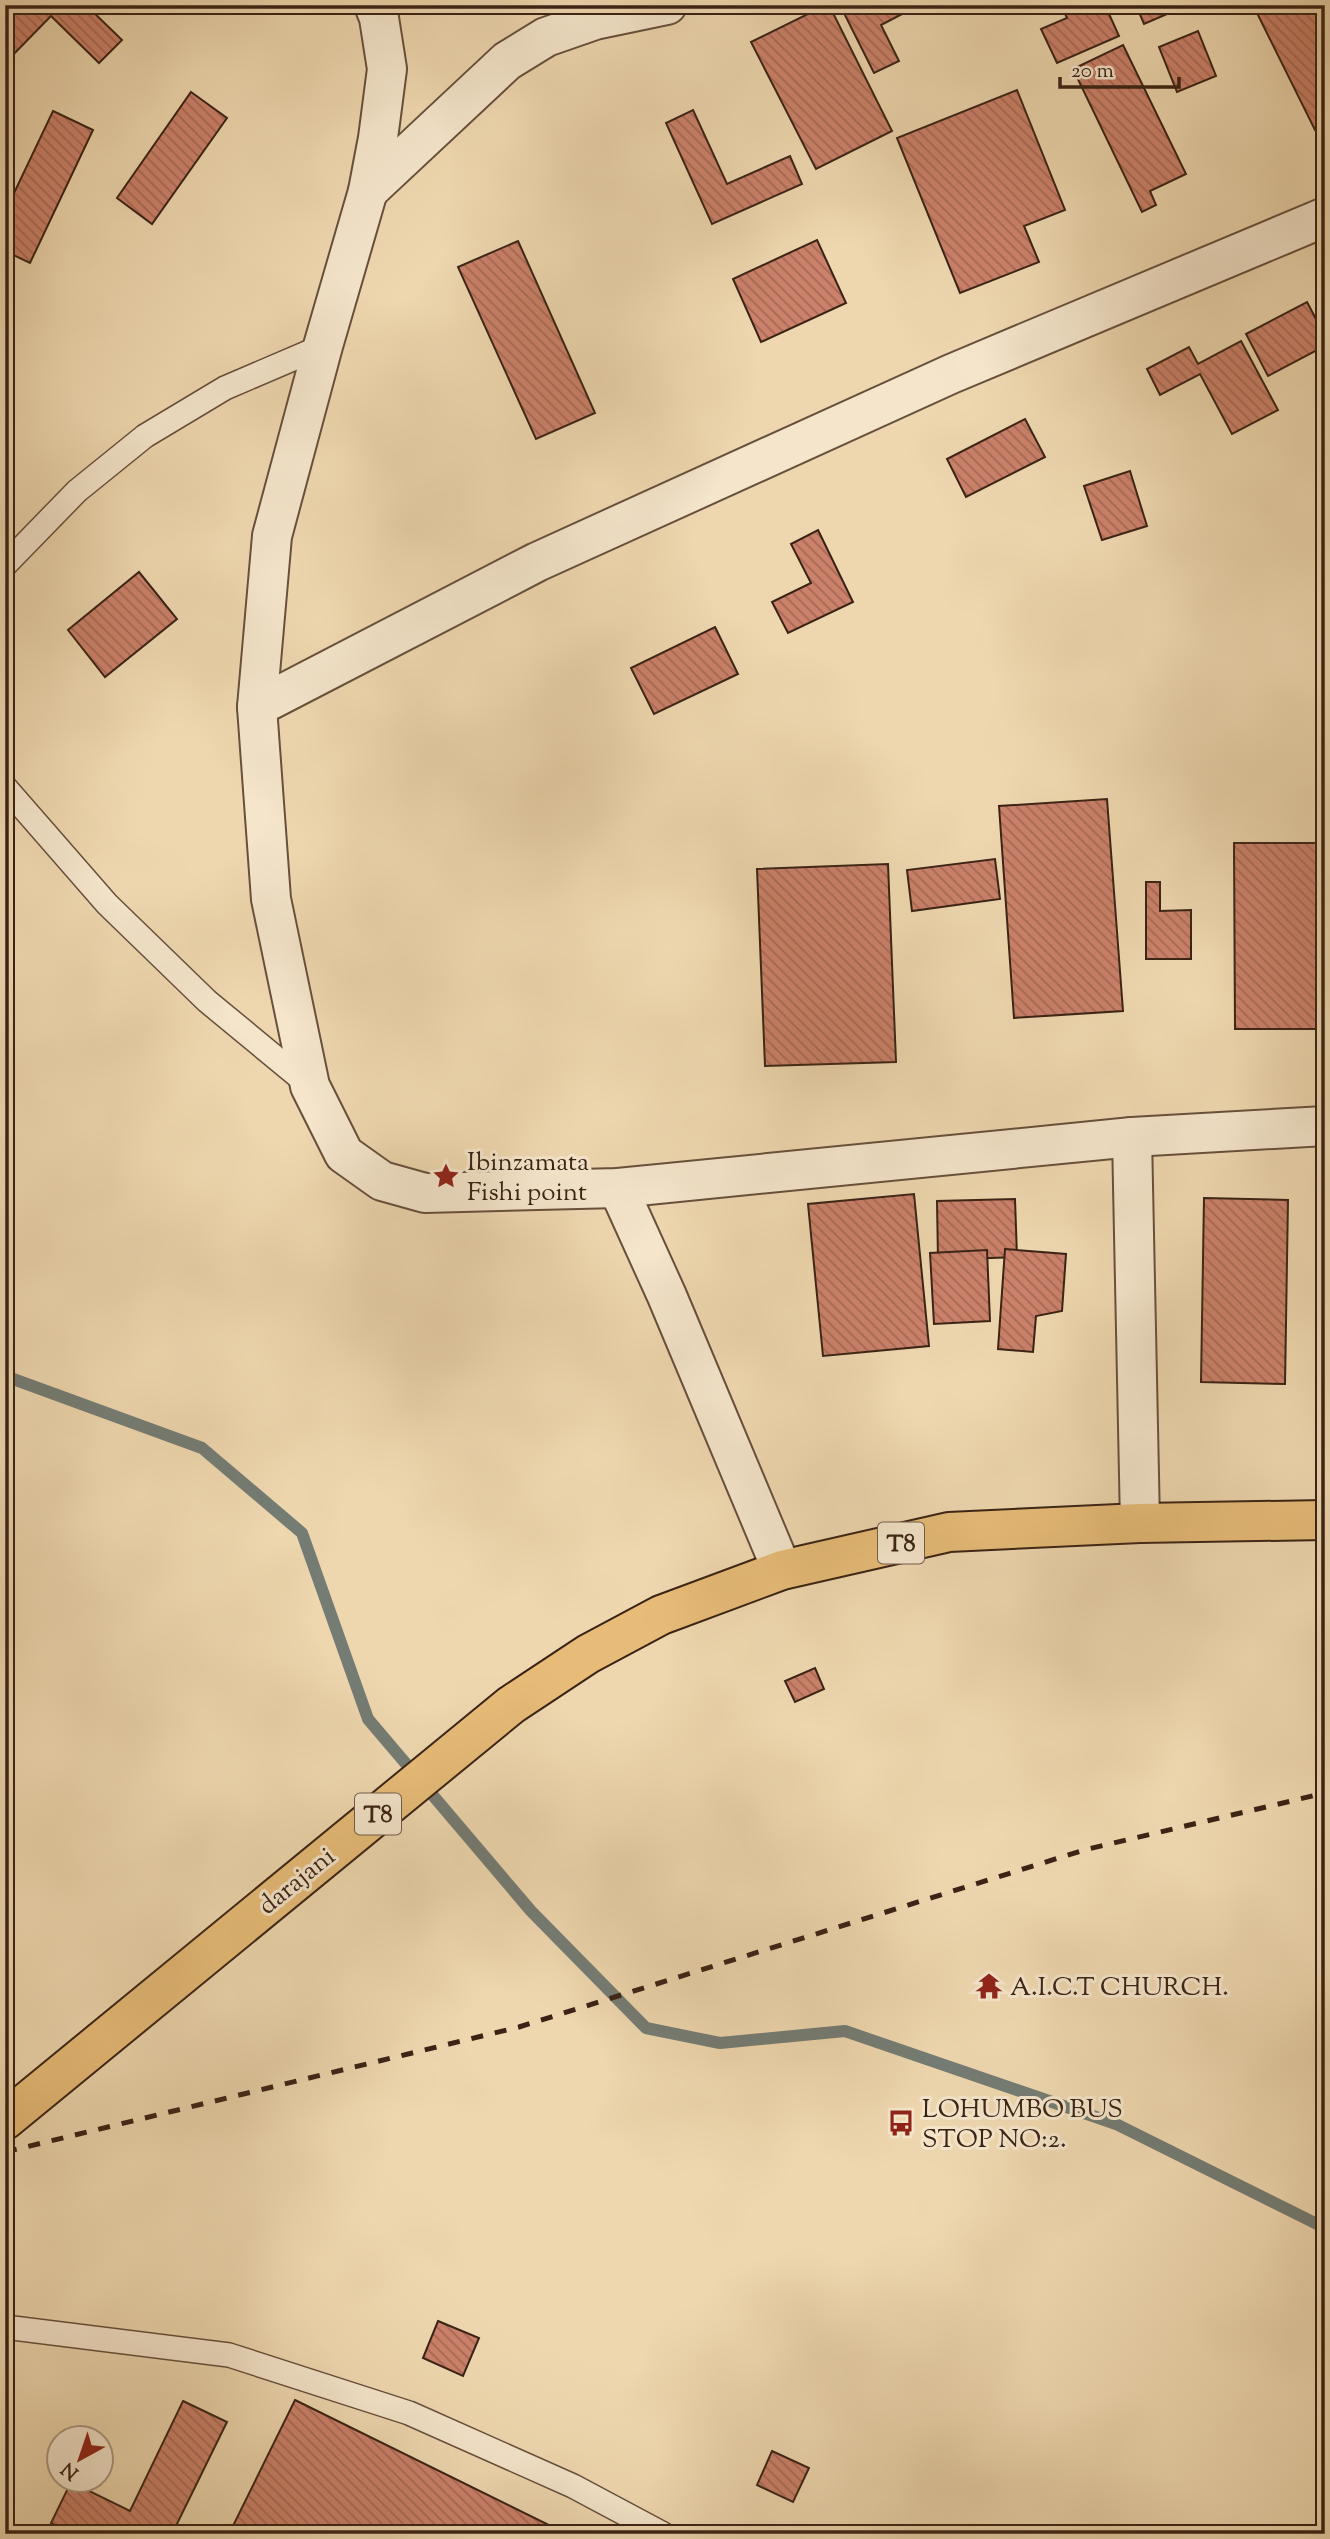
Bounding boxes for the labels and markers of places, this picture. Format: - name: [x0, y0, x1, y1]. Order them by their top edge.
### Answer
- place label: Ibinzamata Fishi point: [467, 1145, 589, 1212]
- place icon: Ibinzamata Fishi point: [431, 1161, 461, 1191]
- place label: A.I.C.T CHURCH.: [1010, 1970, 1229, 2007]
- temple icon: A.I.C.T CHURCH.: [974, 1971, 1004, 2001]
- place label: LOHUMBO BUS STOP NO:2.: [922, 2092, 1123, 2159]
- bus stop icon: LOHUMBO BUS STOP NO:2.: [886, 2108, 916, 2138]

